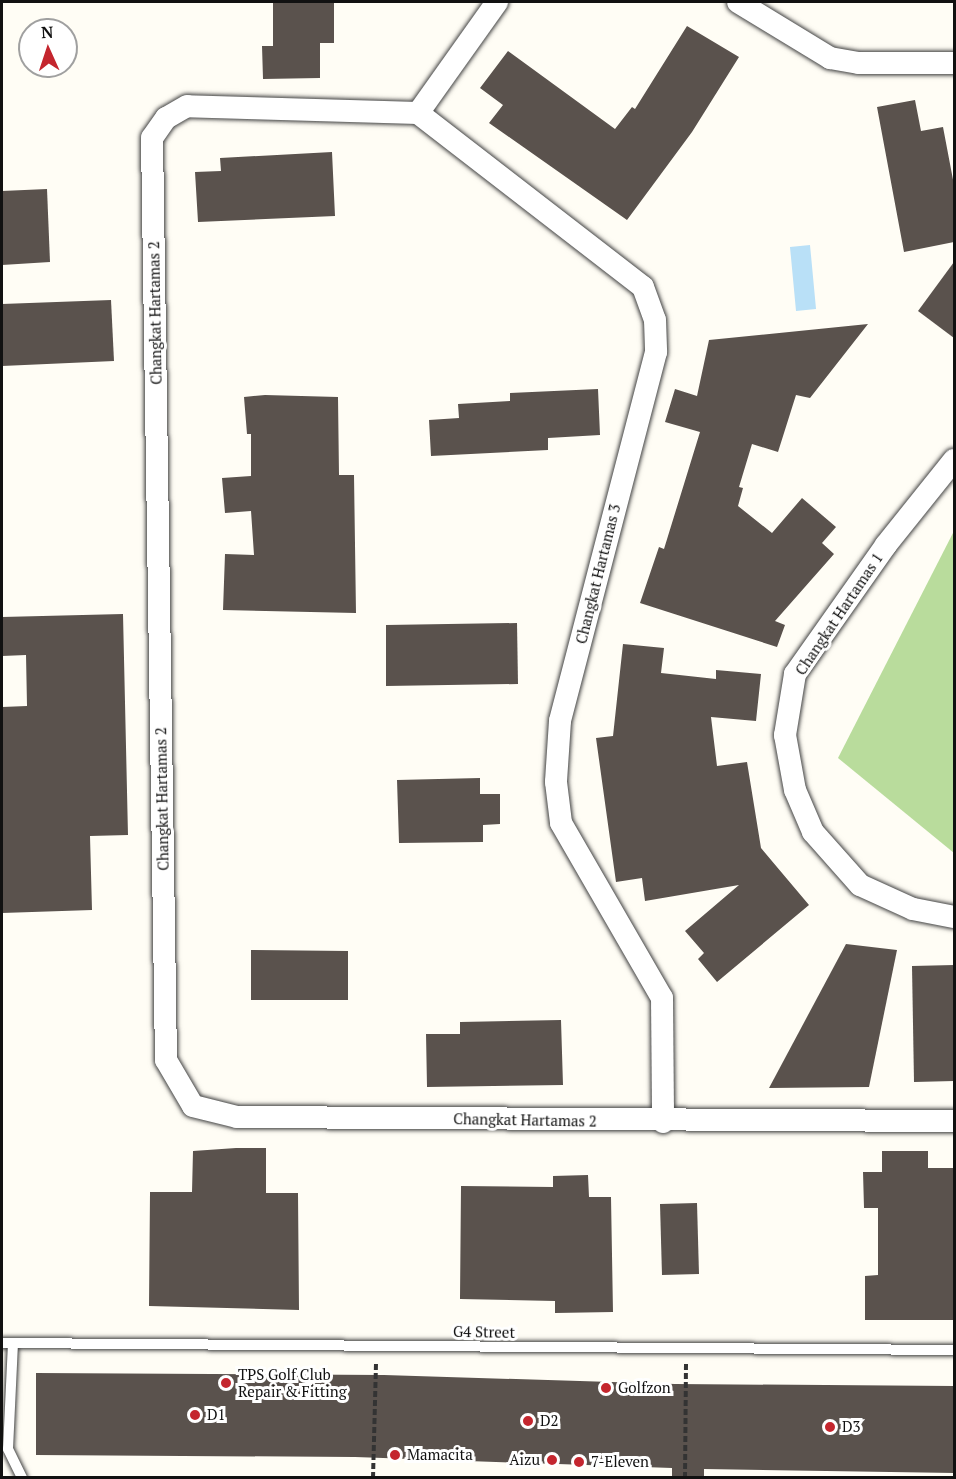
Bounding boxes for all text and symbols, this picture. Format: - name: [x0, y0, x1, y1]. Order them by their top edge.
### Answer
- north arrow: [18, 18, 78, 78]
- text: N: [41, 21, 54, 43]
- street label: Changkat Hartamas 2: [145, 241, 165, 385]
- street label: Changkat Hartamas 3: [572, 502, 624, 646]
- street label: Changkat Hartamas 1: [791, 550, 887, 678]
- street label: Changkat Hartamas 2: [152, 727, 172, 871]
- street label: Changkat Hartamas 2: [453, 1110, 597, 1130]
- street label: G4 Street: [453, 1322, 515, 1342]
- place label: TPS Golf Club Repair & Fitting: [238, 1365, 347, 1400]
- marker: TPS Golf Club Repair & Fitting: [219, 1376, 233, 1390]
- place label: Golfzon: [618, 1379, 671, 1397]
- marker: Golfzon: [599, 1381, 613, 1395]
- place label: D1: [207, 1406, 226, 1424]
- marker: D1: [188, 1408, 202, 1422]
- place label: D2: [540, 1412, 559, 1430]
- marker: D2: [521, 1414, 535, 1428]
- place label: D3: [842, 1418, 861, 1436]
- marker: D3: [823, 1420, 837, 1434]
- place label: Mamacita: [407, 1446, 473, 1464]
- marker: Mamacita: [388, 1448, 402, 1462]
- place label: Aizu: [509, 1451, 540, 1469]
- marker: Aizu: [545, 1453, 559, 1467]
- place label: 7-Eleven: [591, 1453, 649, 1471]
- marker: 7-Eleven: [572, 1455, 586, 1469]

